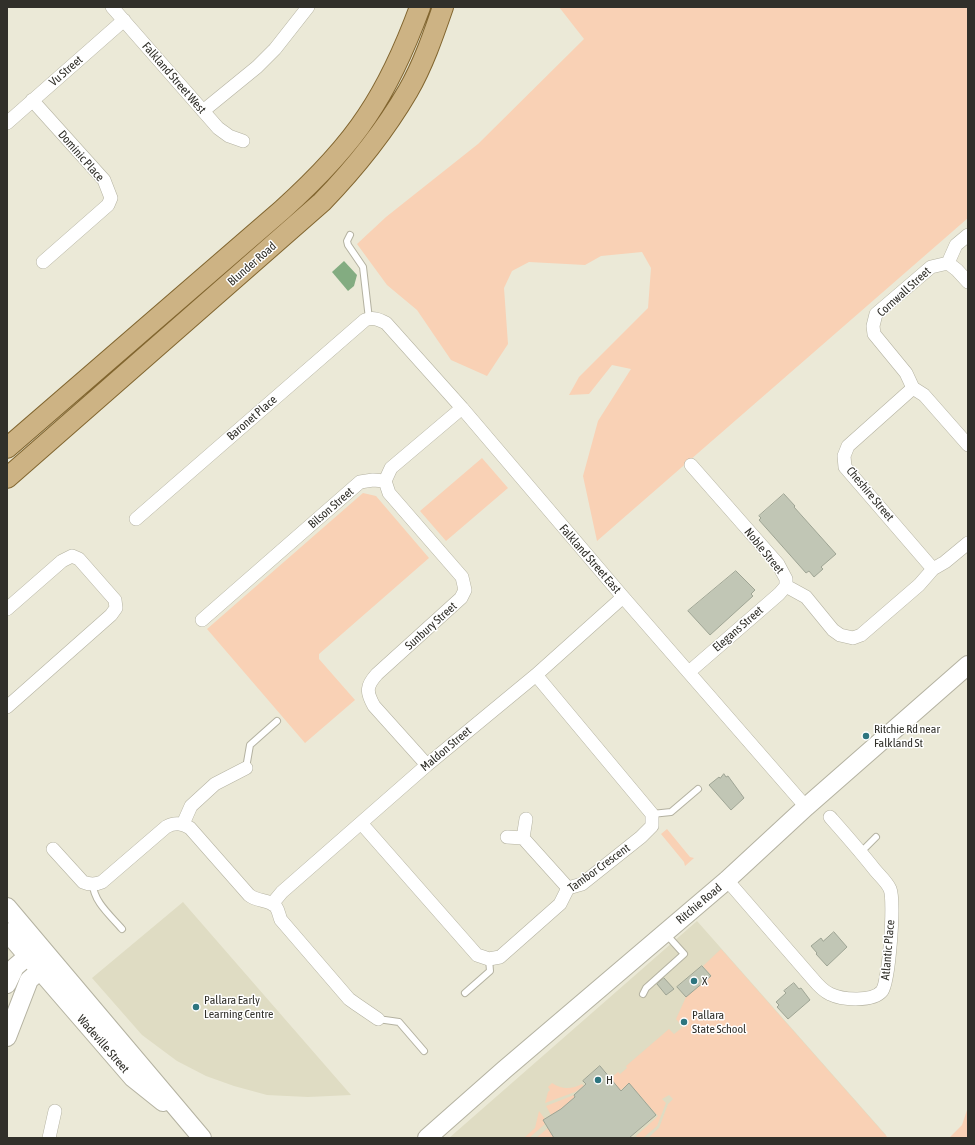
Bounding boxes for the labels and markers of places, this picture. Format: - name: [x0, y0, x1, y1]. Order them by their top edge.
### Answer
- place label: Ritchie Rd near Falkland St: [874, 722, 940, 750]
- marker: Ritchie Rd near Falkland St: [861, 731, 871, 741]
- place label: X: [702, 974, 707, 988]
- marker: X: [689, 976, 699, 986]
- place label: Pallara Early Learning Centre: [204, 993, 274, 1021]
- marker: Pallara Early Learning Centre: [191, 1002, 201, 1012]
- place label: Pallara State School: [692, 1008, 746, 1036]
- marker: Pallara State School: [679, 1017, 689, 1027]
- place label: H: [606, 1073, 613, 1087]
- marker: H: [593, 1075, 603, 1085]

